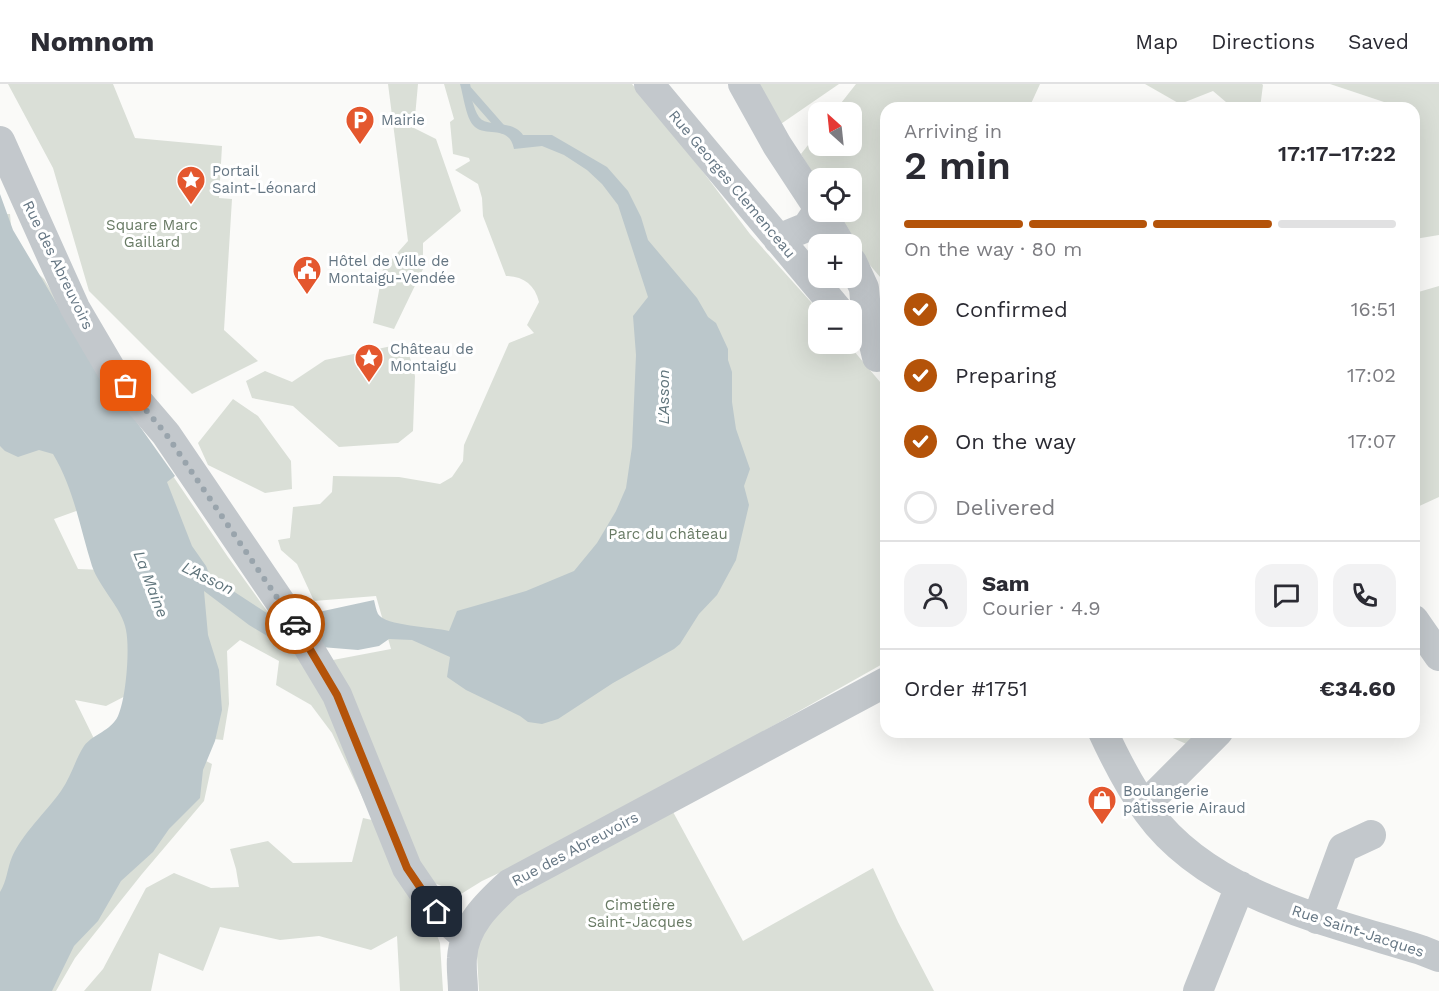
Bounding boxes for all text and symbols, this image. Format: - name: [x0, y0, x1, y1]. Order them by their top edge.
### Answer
- text: Nomnom: [30, 25, 154, 58]
- text: Map: [1135, 29, 1178, 54]
- text: Directions: [1211, 29, 1315, 54]
- text: Saved: [1348, 29, 1409, 54]
- north arrow: [808, 102, 862, 156]
- map controls: [808, 102, 862, 354]
- parking icon: Mairie: [344, 104, 376, 146]
- street label: Rue Georges Clemenceau: [665, 106, 799, 262]
- place label: Mairie: [381, 111, 425, 129]
- text: Arriving in: [904, 119, 1002, 143]
- text: 17:17–17:22: [1278, 141, 1396, 166]
- text: 2 min: [904, 143, 1011, 188]
- place label: Portail Saint-Léonard: [212, 162, 316, 197]
- place icon: Portail Saint-Léonard: [175, 164, 207, 206]
- button: locate: [808, 168, 862, 222]
- street label: Rue des Abreuvoirs: [19, 198, 97, 332]
- park label: Square Marc Gaillard: [106, 216, 198, 251]
- button: +: [808, 234, 862, 288]
- text: On the way · 80 m: [904, 237, 1082, 261]
- place label: Hôtel de Ville de Montaigu-Vendée: [328, 252, 455, 287]
- public building icon: Hôtel de Ville de Montaigu-Vendée: [291, 254, 323, 296]
- icon: check: [904, 293, 937, 326]
- text: Confirmed: [955, 297, 1068, 322]
- text: 16:51: [1351, 297, 1396, 321]
- button: −: [808, 300, 862, 354]
- place label: Château de Montaigu: [390, 340, 474, 375]
- place icon: Château de Montaigu: [353, 342, 385, 384]
- icon: check: [904, 359, 937, 392]
- pin: [100, 360, 151, 411]
- text: Preparing: [955, 363, 1056, 388]
- text: 17:02: [1347, 363, 1396, 387]
- icon: bag: [109, 369, 142, 402]
- water label: L'Asson: [654, 369, 673, 425]
- icon: check: [904, 425, 937, 458]
- text: On the way: [955, 429, 1076, 454]
- text: 17:07: [1348, 429, 1396, 453]
- text: Delivered: [955, 495, 1055, 520]
- park label: Parc du château: [608, 525, 728, 543]
- water label: La Maine: [130, 548, 172, 620]
- water label: L'Asson: [179, 557, 237, 599]
- button: person: [904, 564, 967, 627]
- button: chat: [1255, 564, 1318, 627]
- button: phone: [1333, 564, 1396, 627]
- text: Sam: [982, 571, 1030, 596]
- courier: [265, 594, 325, 654]
- text: Courier · 4.9: [982, 596, 1101, 620]
- icon: car: [279, 608, 312, 641]
- text: Order #1751: [904, 676, 1028, 701]
- text: €34.60: [1319, 676, 1396, 701]
- place label: Boulangerie pâtisserie Airaud: [1123, 782, 1246, 817]
- shop icon: Boulangerie pâtisserie Airaud: [1086, 784, 1118, 826]
- street label: Rue des Abreuvoirs: [509, 808, 642, 890]
- pin: [411, 886, 462, 937]
- icon: home: [420, 895, 453, 928]
- park label: Cimetière Saint-Jacques: [587, 896, 693, 931]
- street label: Rue Saint-Jacques: [1290, 901, 1427, 961]

